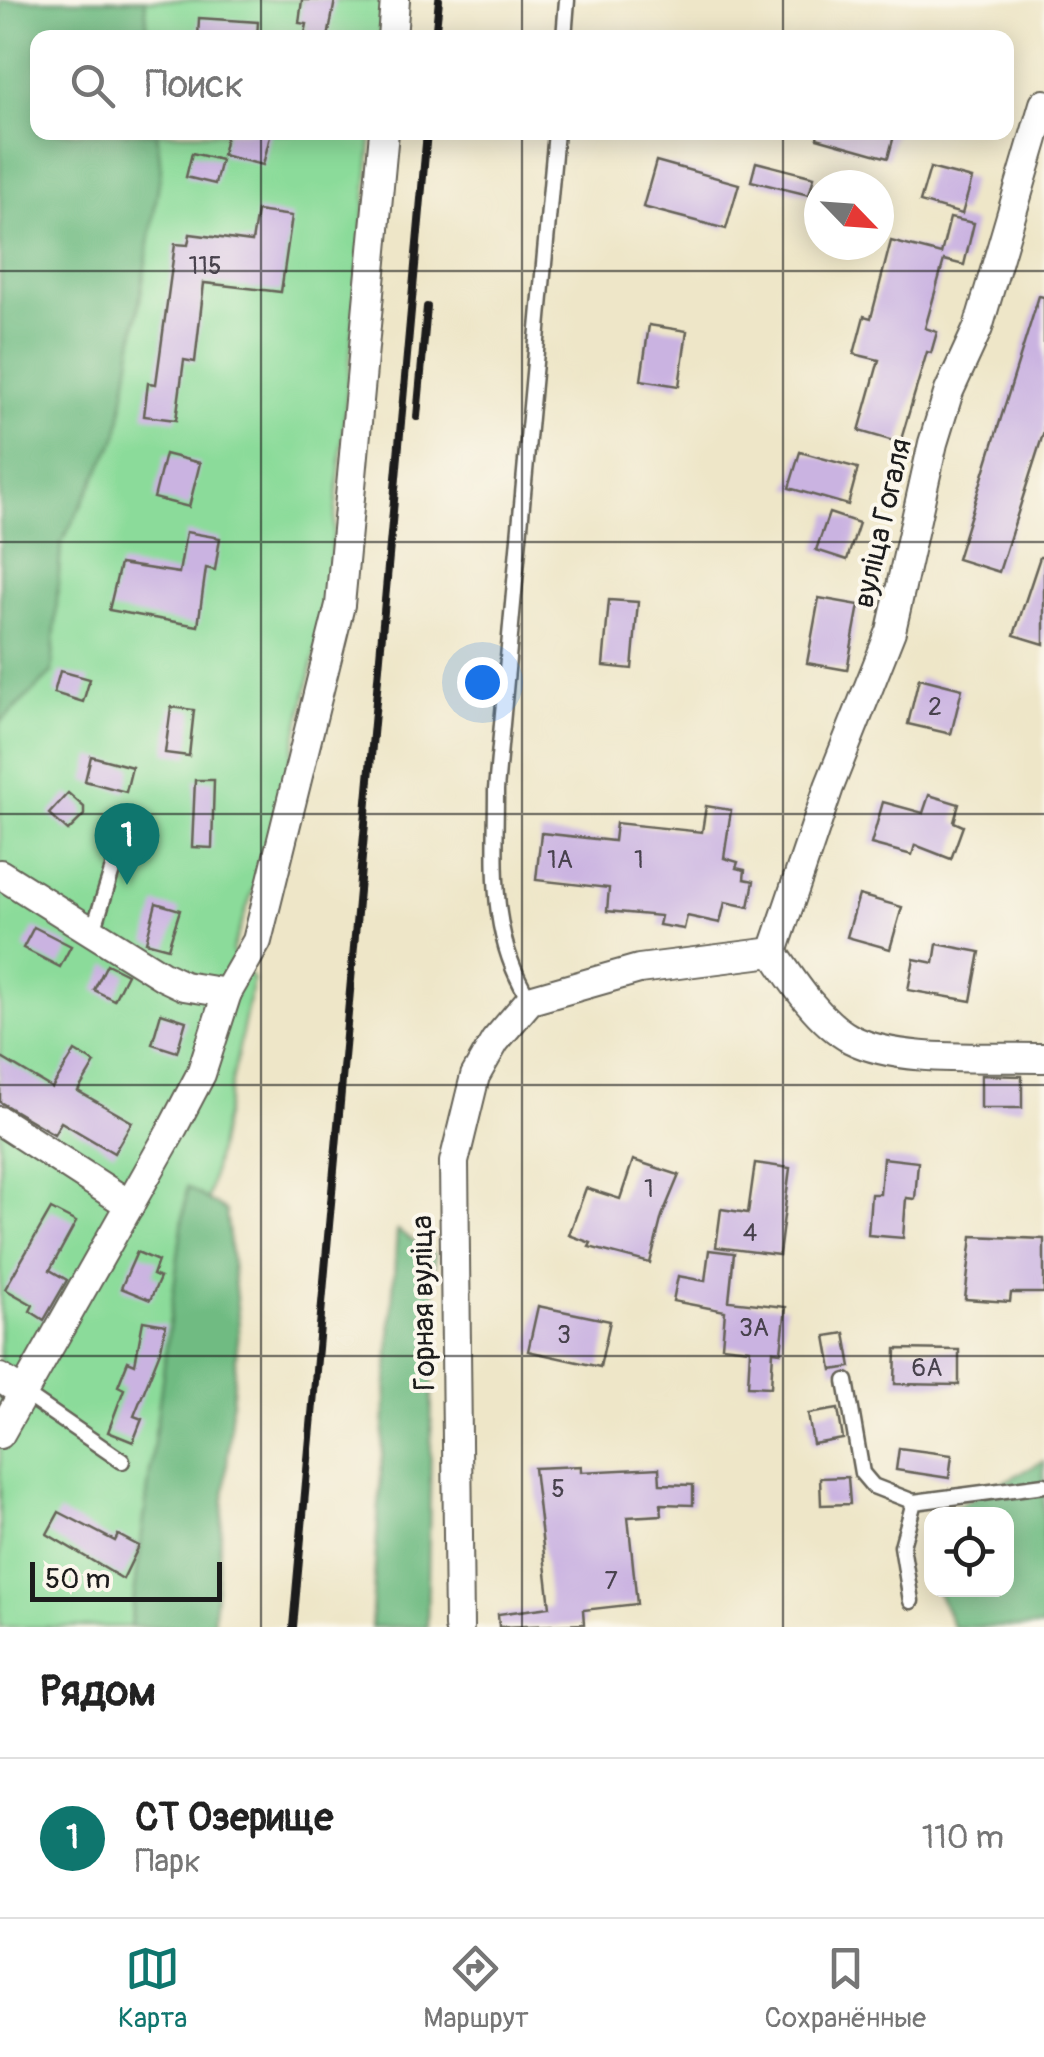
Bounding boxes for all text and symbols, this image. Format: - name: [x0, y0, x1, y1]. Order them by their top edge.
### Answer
- search box: [30, 30, 1014, 140]
- icon: search: [65, 58, 120, 113]
- text: Поиск: [145, 61, 244, 109]
- north arrow: [804, 170, 894, 260]
- house number: 115: [188, 251, 222, 282]
- street label: вуліца Гогаля: [845, 435, 920, 611]
- your location: [457, 657, 508, 708]
- house number: 2: [928, 692, 942, 723]
- pin: 1: [94, 802, 160, 885]
- house number: 1А: [547, 845, 573, 876]
- house number: 1: [634, 845, 644, 876]
- house number: 1: [644, 1174, 654, 1205]
- street label: Горная вуліца: [403, 1215, 444, 1391]
- house number: 4: [743, 1218, 757, 1249]
- house number: 3А: [739, 1313, 769, 1344]
- house number: 3: [557, 1320, 571, 1351]
- house number: 6А: [912, 1353, 942, 1384]
- house number: 5: [551, 1474, 565, 1505]
- map controls: [924, 1507, 1014, 1597]
- button: locate: [924, 1507, 1014, 1597]
- scale bar: [30, 1557, 222, 1602]
- text: 50 m: [45, 1562, 110, 1597]
- house number: 7: [604, 1566, 618, 1597]
- text: Рядом: [40, 1666, 156, 1718]
- text: СТ Озерище: [135, 1794, 333, 1842]
- text: 1: [66, 1818, 79, 1858]
- text: 110 m: [922, 1818, 1004, 1858]
- text: Парк: [135, 1842, 201, 1882]
- tab: Карта: [118, 1941, 187, 2036]
- tab: Маршрут: [423, 1941, 529, 2036]
- tab: Сохранённые: [765, 1941, 926, 2036]

